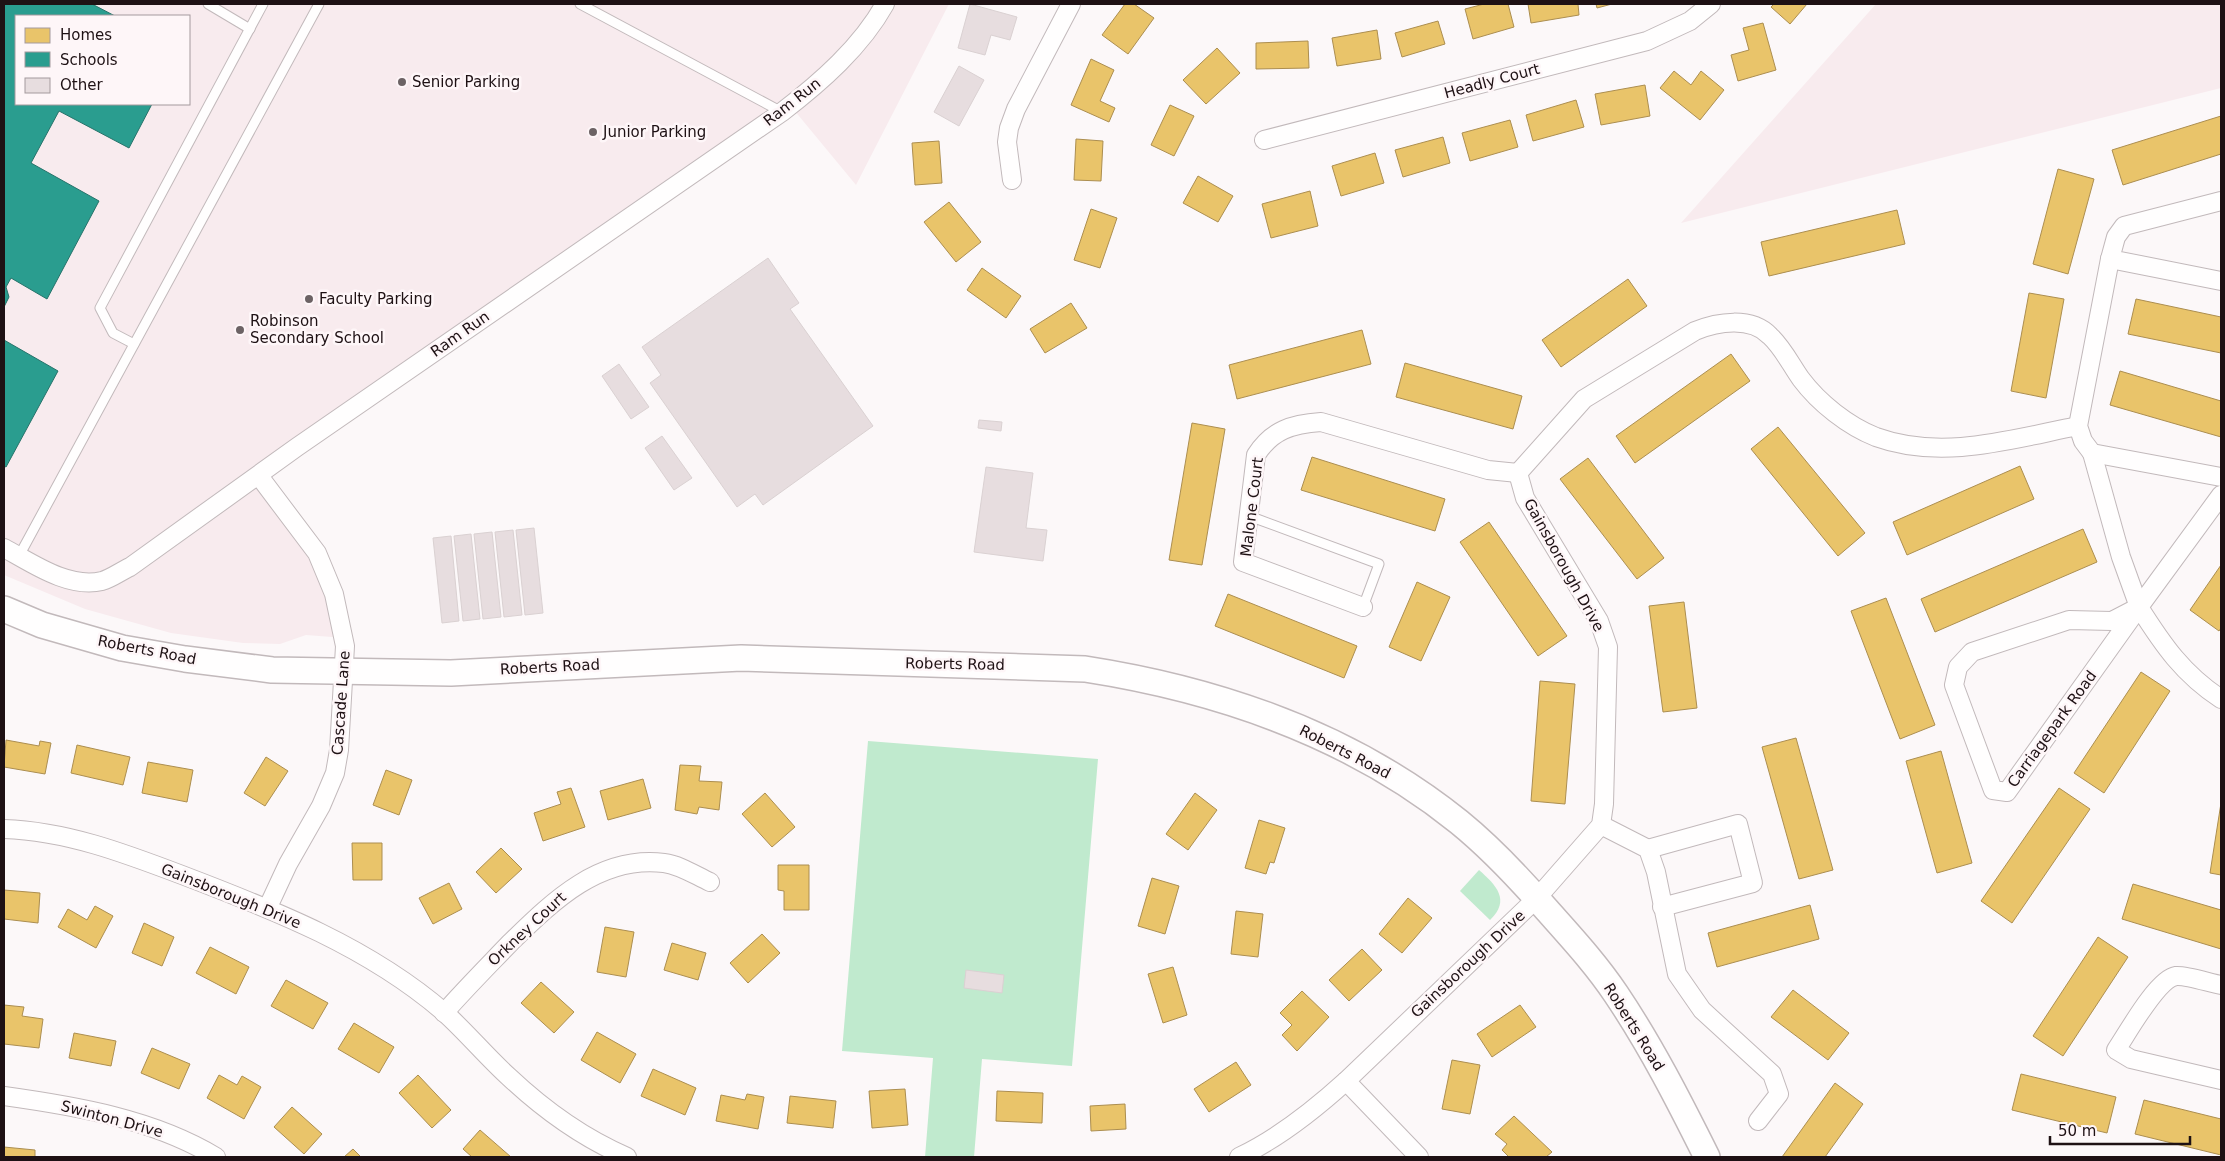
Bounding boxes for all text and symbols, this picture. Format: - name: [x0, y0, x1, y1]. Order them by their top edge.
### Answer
- legend: [15, 15, 190, 105]
- text: Homes: [60, 26, 112, 44]
- text: Schools: [60, 51, 118, 69]
- street label: Headly Court: [1442, 60, 1542, 102]
- place label: Senior Parking: [412, 73, 520, 91]
- street label: Ram Run: [760, 74, 824, 130]
- text: Other: [60, 76, 103, 94]
- marker: Senior Parking: [396, 76, 408, 88]
- place label: Junior Parking: [602, 123, 706, 141]
- marker: Junior Parking: [587, 126, 599, 138]
- place label: Faculty Parking: [319, 290, 433, 308]
- marker: Faculty Parking: [303, 293, 315, 305]
- street label: Ram Run: [427, 307, 493, 361]
- place label: Robinson Secondary School: [250, 312, 384, 347]
- marker: Robinson Secondary School: [234, 324, 246, 336]
- street label: Malone Court: [1237, 456, 1267, 558]
- street label: Gainsborough Drive: [1520, 495, 1608, 635]
- street label: Roberts Road: [96, 632, 198, 668]
- street label: Cascade Lane: [328, 650, 354, 756]
- street label: Roberts Road: [905, 654, 1005, 674]
- street label: Roberts Road: [500, 655, 600, 679]
- street label: Carriagepark Road: [2004, 667, 2100, 791]
- street label: Roberts Road: [1296, 721, 1394, 783]
- street label: Gainsborough Drive: [158, 860, 304, 932]
- street label: Orkney Court: [484, 888, 570, 970]
- street label: Gainsborough Drive: [1407, 907, 1529, 1021]
- street label: Roberts Road: [1600, 980, 1668, 1074]
- street label: Swinton Drive: [59, 1097, 165, 1141]
- scale bar: [2050, 1114, 2190, 1146]
- text: 50 m: [2058, 1122, 2096, 1140]

